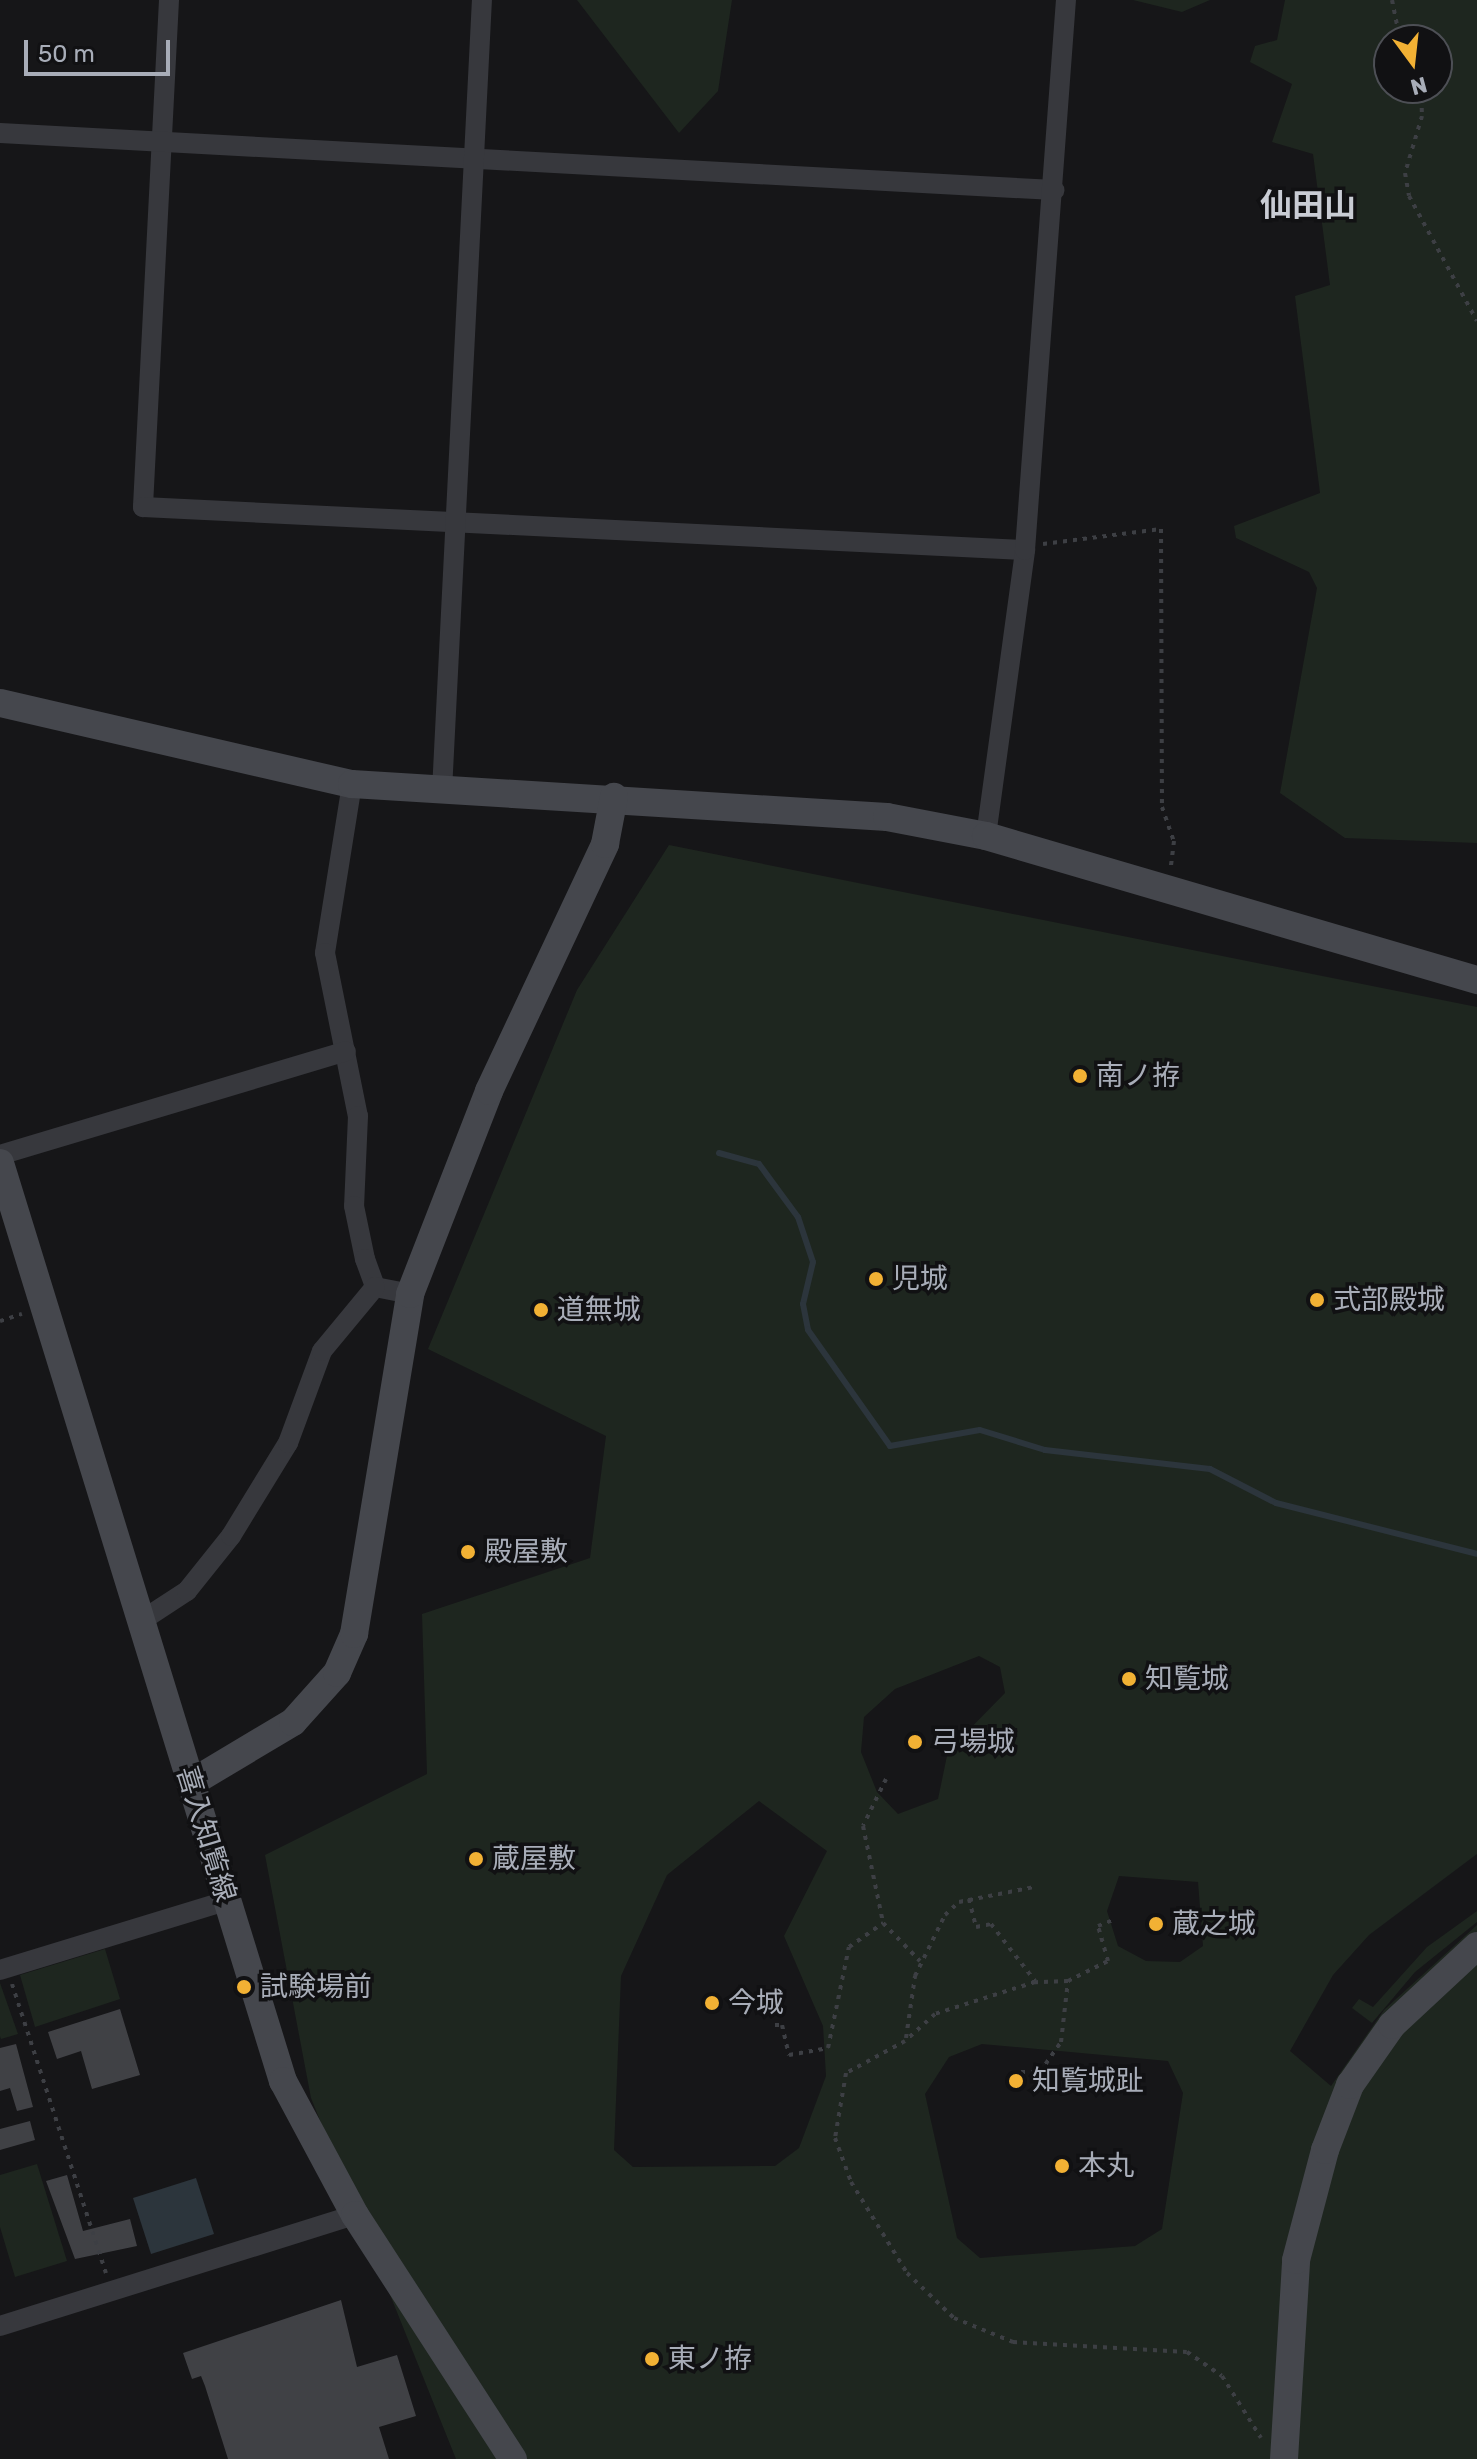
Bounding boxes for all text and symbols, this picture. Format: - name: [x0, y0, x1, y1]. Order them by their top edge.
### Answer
- scale bar: [28, 24, 174, 74]
- north arrow: [1373, 24, 1453, 104]
- text: 50 m: [38, 40, 95, 68]
- text: N: [1408, 71, 1430, 101]
- district label: 仙田山: [1260, 186, 1356, 224]
- place label: 南ノ拵: [1096, 1059, 1180, 1093]
- marker: 南ノ拵: [1071, 1067, 1089, 1085]
- place label: 児城: [892, 1262, 948, 1296]
- marker: 児城: [867, 1270, 885, 1288]
- place label: 式部殿城: [1333, 1283, 1445, 1317]
- marker: 式部殿城: [1308, 1291, 1326, 1309]
- place label: 道無城: [557, 1293, 641, 1327]
- marker: 道無城: [532, 1301, 550, 1319]
- place label: 殿屋敷: [484, 1535, 568, 1569]
- marker: 殿屋敷: [459, 1543, 477, 1561]
- place label: 知覧城: [1145, 1662, 1229, 1696]
- marker: 知覧城: [1120, 1670, 1138, 1688]
- place label: 弓場城: [931, 1725, 1015, 1759]
- marker: 弓場城: [906, 1733, 924, 1751]
- street label: 喜入知覧線: [169, 1762, 243, 1906]
- place label: 蔵屋敷: [492, 1842, 576, 1876]
- marker: 蔵屋敷: [467, 1850, 485, 1868]
- place label: 蔵之城: [1172, 1907, 1256, 1941]
- marker: 蔵之城: [1147, 1915, 1165, 1933]
- place label: 試験場前: [260, 1970, 372, 2004]
- marker: 試験場前: [235, 1978, 253, 1996]
- place label: 今城: [728, 1986, 784, 2020]
- marker: 今城: [703, 1994, 721, 2012]
- place label: 知覧城趾: [1032, 2064, 1144, 2098]
- marker: 知覧城趾: [1007, 2072, 1025, 2090]
- place label: 本丸: [1078, 2149, 1134, 2183]
- marker: 本丸: [1053, 2157, 1071, 2175]
- place label: 東ノ拵: [668, 2342, 752, 2376]
- marker: 東ノ拵: [643, 2350, 661, 2368]

